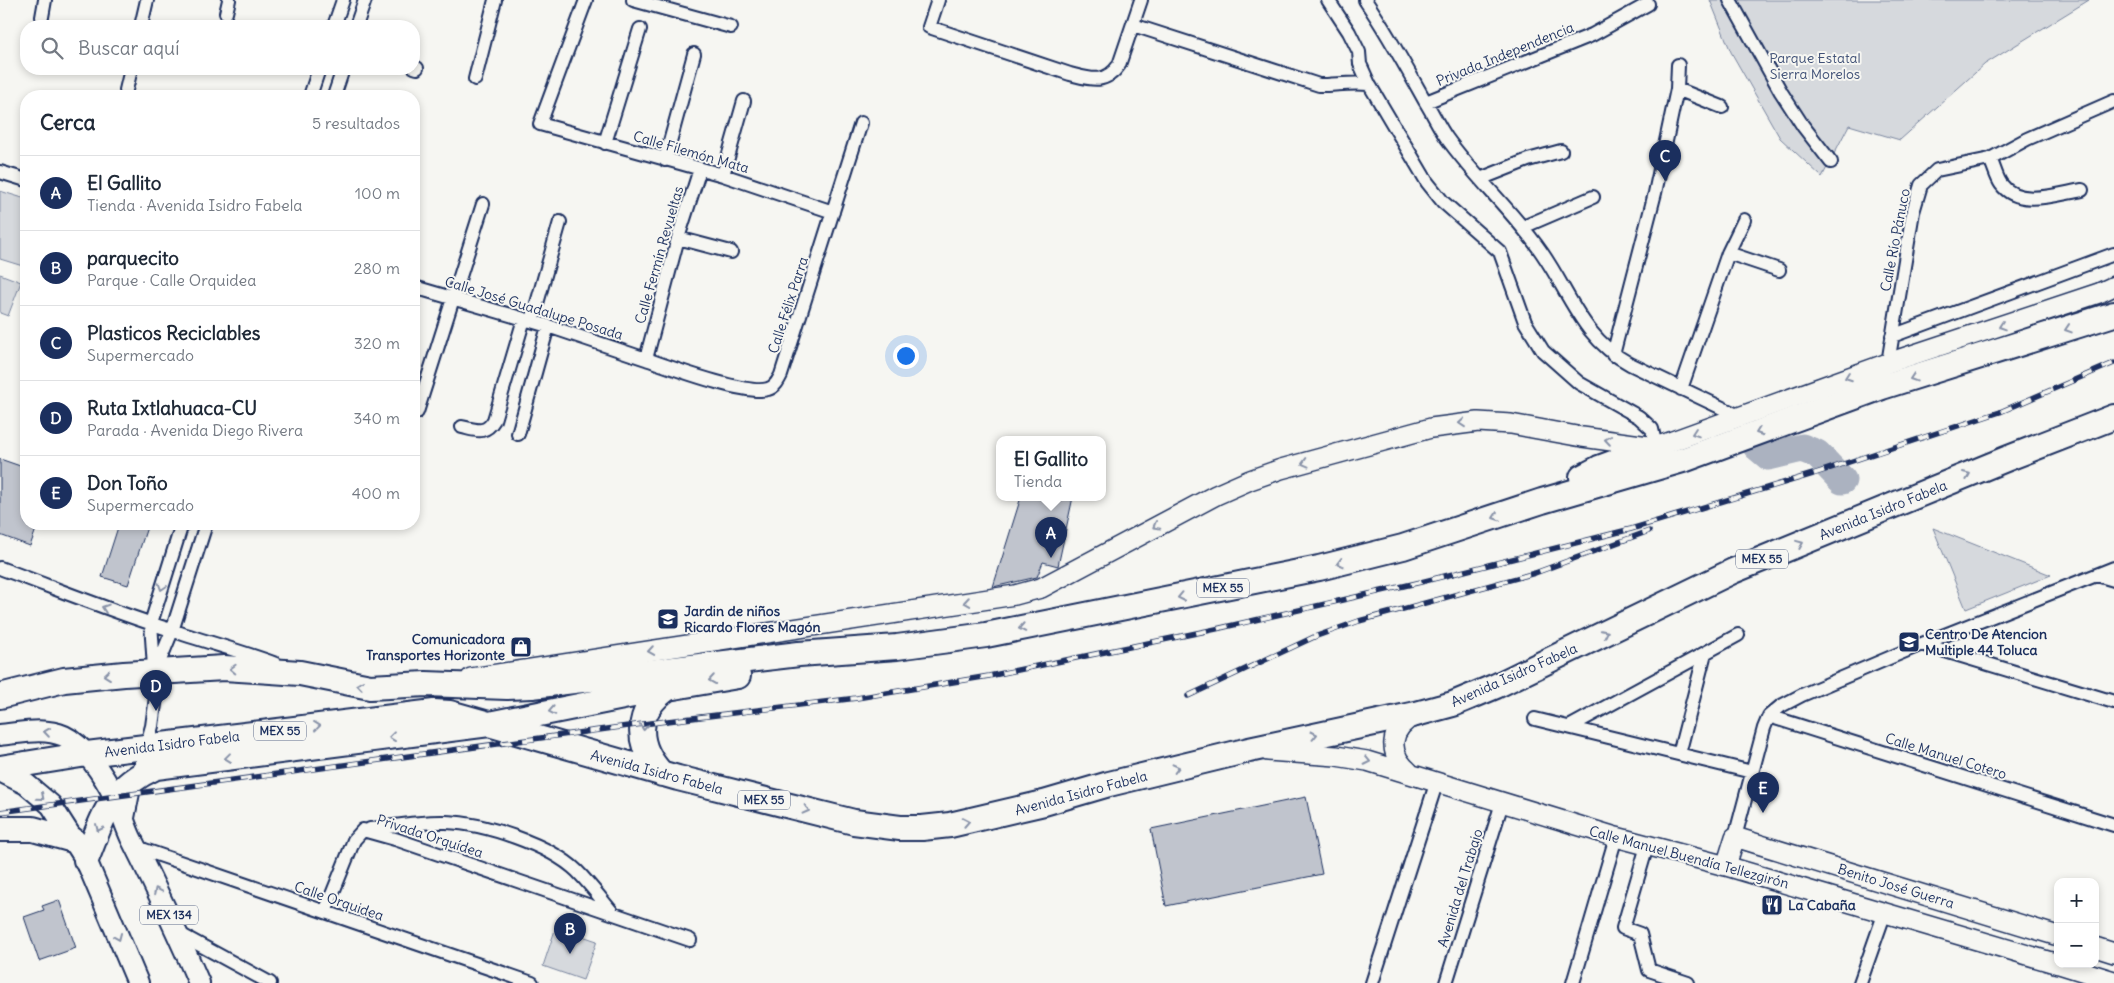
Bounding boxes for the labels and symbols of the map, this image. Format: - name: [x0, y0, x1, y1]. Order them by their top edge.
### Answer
- street label: Privada Independencia: [1433, 18, 1577, 90]
- park label: Parque Estatal Sierra Morelos: [1769, 49, 1861, 83]
- street label: Calle Filemón Mata: [631, 127, 751, 177]
- pin: C: [1649, 140, 1681, 181]
- street label: Calle Fermín Revueltas: [631, 184, 687, 326]
- street label: Calle Río Pánuco: [1876, 187, 1914, 293]
- street label: Calle Félix Parra: [764, 254, 812, 356]
- street label: Calle José Guadalupe Posada: [443, 272, 625, 344]
- one-way arrow: [1998, 320, 2007, 330]
- one-way arrow: [2064, 323, 2072, 333]
- your location: [893, 343, 919, 369]
- one-way arrow: [1844, 371, 1853, 381]
- one-way arrow: [1909, 372, 1917, 382]
- one-way arrow: [1458, 417, 1466, 428]
- one-way arrow: [1756, 426, 1764, 436]
- one-way arrow: [1692, 427, 1700, 437]
- one-way arrow: [1603, 435, 1611, 446]
- one-way arrow: [1302, 457, 1310, 467]
- one-way arrow: [1962, 471, 1971, 482]
- street label: Avenida Isidro Fabela: [1816, 476, 1950, 544]
- one-way arrow: [1492, 511, 1501, 521]
- pin: A: [1035, 517, 1067, 558]
- one-way arrow: [1152, 520, 1161, 530]
- one-way arrow: [1796, 539, 1804, 549]
- road number: MEX 55: [1736, 550, 1788, 568]
- one-way arrow: [1336, 557, 1345, 567]
- road number: MEX 55: [1197, 578, 1249, 598]
- one-way arrow: [158, 582, 168, 591]
- one-way arrow: [1177, 591, 1186, 602]
- one-way arrow: [963, 597, 971, 607]
- place label: Jardin de niños Ricardo Flores Magón: [684, 602, 821, 636]
- one-way arrow: [101, 604, 110, 614]
- school or university icon: Jardin de niños Ricardo Flores Magón: [656, 607, 680, 631]
- one-way arrow: [1017, 622, 1026, 633]
- place label: Centro De Atencion Multiple 44 Toluca: [1925, 625, 2047, 659]
- one-way arrow: [1600, 629, 1609, 639]
- place label: Comunicadora Transportes Horizonte: [366, 630, 505, 664]
- school or university icon: Centro De Atencion Multiple 44 Toluca: [1897, 630, 1921, 654]
- shop icon: Comunicadora Transportes Horizonte: [509, 635, 533, 659]
- street label: Avenida Isidro Fabela: [1448, 639, 1580, 711]
- one-way arrow: [646, 646, 655, 656]
- one-way arrow: [229, 664, 237, 674]
- one-way arrow: [102, 669, 110, 680]
- pin: D: [140, 670, 172, 711]
- one-way arrow: [707, 675, 716, 685]
- one-way arrow: [356, 680, 364, 691]
- one-way arrow: [548, 705, 556, 716]
- road number: MEX 55: [254, 721, 306, 740]
- one-way arrow: [313, 721, 321, 732]
- one-way arrow: [638, 723, 649, 731]
- one-way arrow: [43, 727, 51, 738]
- street label: Avenida Isidro Fabela: [103, 727, 241, 761]
- street label: Calle Manuel Cotero: [1883, 729, 2009, 783]
- one-way arrow: [1309, 730, 1318, 741]
- one-way arrow: [387, 731, 395, 742]
- street label: Avenida Isidro Fabela: [589, 746, 725, 798]
- one-way arrow: [224, 752, 232, 763]
- one-way arrow: [1362, 755, 1371, 766]
- one-way arrow: [1171, 763, 1179, 773]
- street label: Avenida Isidro Fabela: [1013, 767, 1149, 819]
- pin: E: [1747, 772, 1779, 813]
- road number: MEX 55: [738, 790, 790, 810]
- one-way arrow: [35, 791, 44, 800]
- one-way arrow: [801, 804, 810, 815]
- street label: Privada Orquídea: [375, 810, 485, 862]
- one-way arrow: [961, 817, 970, 827]
- street label: Calle Manuel Buendía Tellezgirón: [1587, 822, 1791, 892]
- one-way arrow: [95, 823, 106, 832]
- street label: Avenida del Trabajo: [1433, 827, 1487, 949]
- street label: Benito José Guerra: [1835, 860, 1957, 912]
- street label: Calle Orquidea: [292, 877, 386, 925]
- one-way arrow: [153, 887, 163, 896]
- restaurant icon: La Cabaña: [1760, 893, 1784, 917]
- place label: La Cabaña: [1788, 896, 1856, 914]
- road number: MEX 134: [140, 906, 198, 924]
- pin: B: [554, 913, 586, 954]
- one-way arrow: [112, 932, 123, 941]

